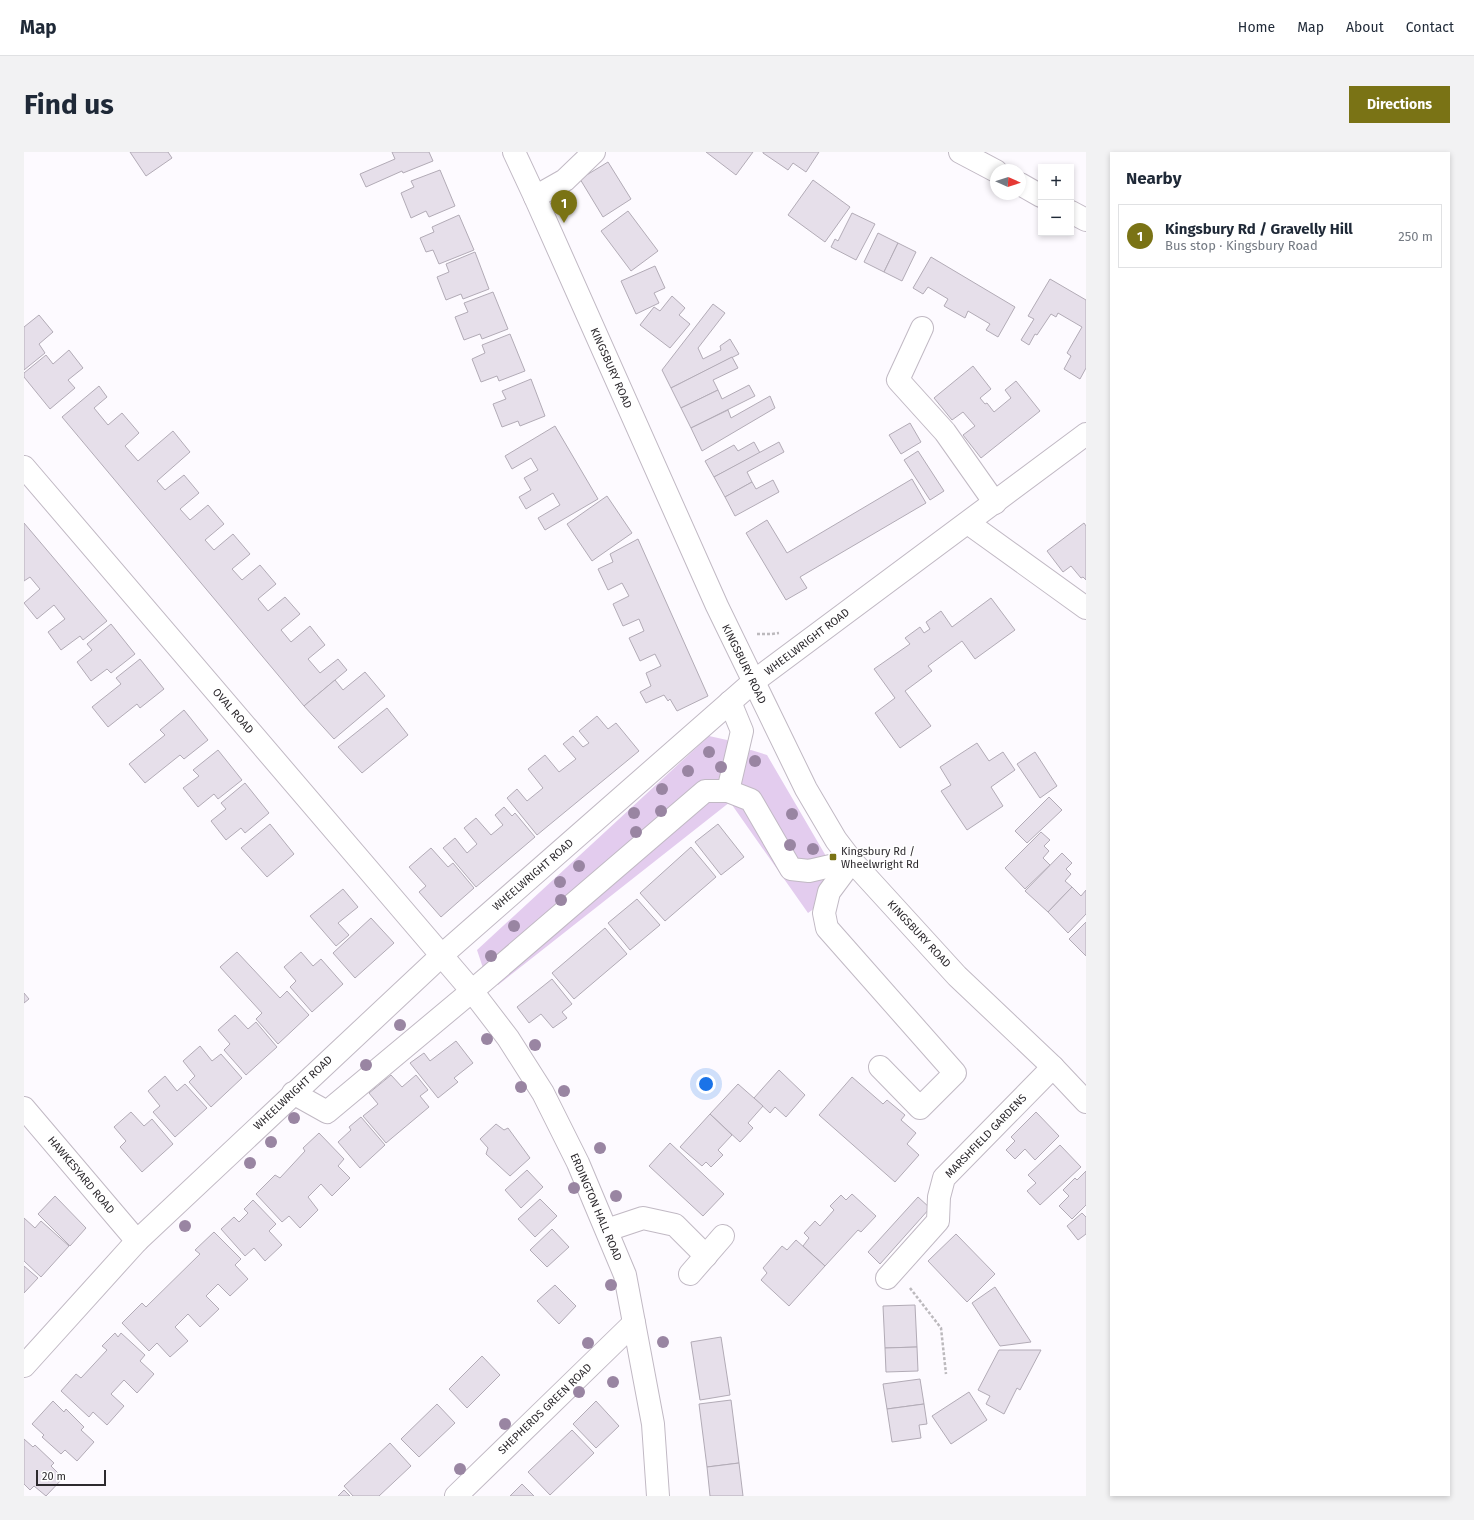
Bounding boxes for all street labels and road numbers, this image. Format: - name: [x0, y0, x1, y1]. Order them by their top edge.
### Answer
- street label: KINGSBURY ROAD: [587, 326, 635, 410]
- street label: WHEELWRIGHT ROAD: [762, 606, 852, 678]
- street label: KINGSBURY ROAD: [719, 622, 769, 706]
- street label: OVAL ROAD: [210, 686, 256, 736]
- street label: WHEELWRIGHT ROAD: [490, 836, 576, 914]
- street label: KINGSBURY ROAD: [885, 898, 953, 970]
- street label: WHEELWRIGHT ROAD: [251, 1053, 335, 1133]
- street label: MARSHFIELD GARDENS: [943, 1091, 1029, 1181]
- street label: HAWKESYARD ROAD: [45, 1134, 117, 1216]
- street label: ERDINGTON HALL ROAD: [567, 1151, 625, 1263]
- street label: SHEPHERDS GREEN ROAD: [496, 1361, 594, 1457]

